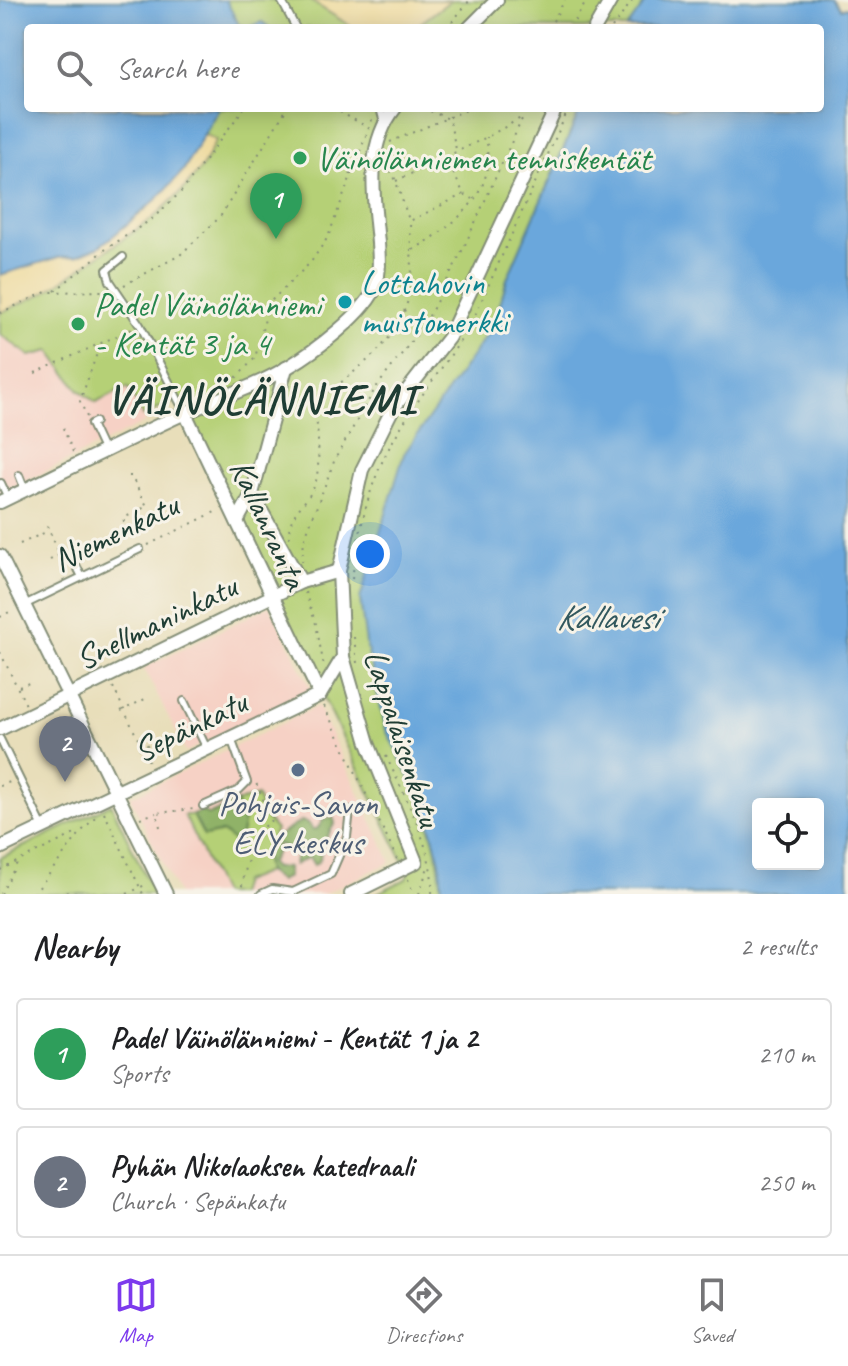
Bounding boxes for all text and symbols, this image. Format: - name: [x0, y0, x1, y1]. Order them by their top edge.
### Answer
- search box: [24, 24, 824, 112]
- icon: search: [52, 46, 96, 90]
- text: Search here: [116, 49, 238, 87]
- place label: Väinölänniemen tenniskentät: [316, 137, 654, 180]
- marker: Väinölänniemen tenniskentät: [291, 149, 309, 167]
- pin: 1: [250, 173, 302, 239]
- place label: Lottahovin muistomerkki: [361, 261, 511, 343]
- place label: Padel Väinölänniemi - Kentät 3 ja 4: [94, 283, 325, 365]
- marker: Lottahovin muistomerkki: [336, 293, 354, 311]
- marker: Padel Väinölänniemi - Kentät 3 ja 4: [69, 315, 87, 333]
- district label: VÄINÖLÄNNIEMI: [107, 373, 424, 426]
- street label: Kallanranta: [220, 452, 319, 598]
- street label: Niemenkatu: [45, 482, 187, 581]
- your location: [350, 534, 390, 574]
- street label: Snellmaninkatu: [68, 563, 246, 680]
- water label: Kallavesi: [556, 594, 666, 640]
- street label: Lappalaisenkatu: [354, 644, 452, 834]
- street label: Sepänkatu: [126, 679, 256, 772]
- pin: 2: [39, 716, 91, 782]
- marker: Pohjois-Savon ELY-keskus: [289, 761, 307, 779]
- place label: Pohjois-Savon ELY-keskus: [218, 782, 378, 864]
- map controls: [752, 798, 824, 870]
- button: locate: [752, 798, 824, 870]
- text: Nearby: [32, 925, 118, 968]
- text: 2 results: [740, 930, 816, 963]
- text: Padel Väinölänniemi - Kentät 1 ja 2: [110, 1019, 477, 1057]
- text: 1: [54, 1038, 66, 1071]
- text: 210 m: [758, 1038, 814, 1071]
- text: Sports: [110, 1057, 168, 1090]
- text: Pyhän Nikolaoksen katedraali: [110, 1147, 414, 1185]
- text: 2: [54, 1166, 66, 1199]
- text: 250 m: [758, 1166, 814, 1199]
- text: Church · Sepänkatu: [110, 1185, 285, 1218]
- tab: Map: [114, 1273, 158, 1349]
- tab: Directions: [386, 1273, 462, 1349]
- tab: Saved: [690, 1273, 734, 1349]

